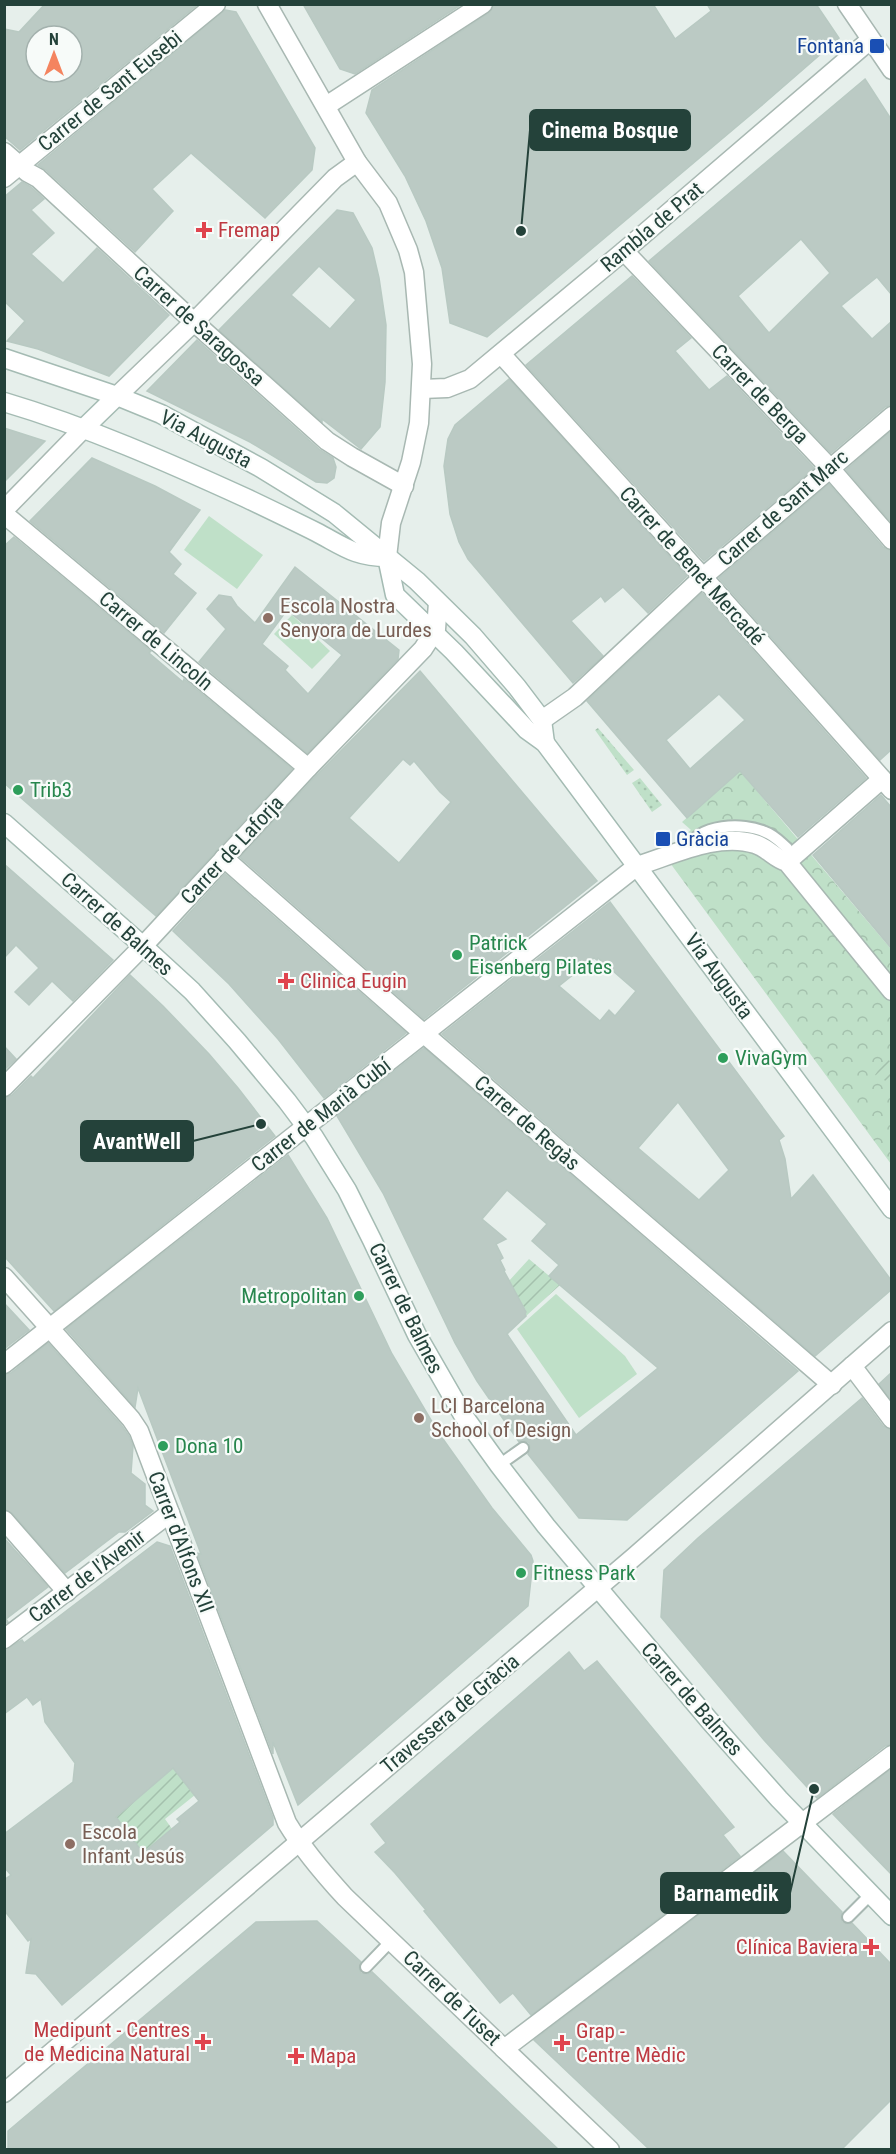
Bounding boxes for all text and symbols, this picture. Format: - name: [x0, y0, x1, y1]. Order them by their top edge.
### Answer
- north arrow: [24, 24, 84, 84]
- street label: Carrer de Sant Eusebi: [33, 26, 187, 156]
- text: N: [49, 30, 59, 49]
- place label: Fontana: [797, 34, 864, 58]
- marker: Fontana: [868, 37, 886, 55]
- callout: Cinema Bosque: [530, 110, 690, 150]
- text: Cinema Bosque: [542, 118, 678, 143]
- street label: Rambla de Prat: [596, 177, 708, 277]
- place label: Fremap: [218, 218, 280, 242]
- marker: Fremap: [195, 221, 213, 239]
- street label: Carrer de Saragossa: [129, 261, 269, 391]
- street label: Carrer de Berga: [707, 339, 813, 449]
- street label: Via Augusta: [156, 405, 256, 473]
- street label: Carrer de Sant Marc: [713, 445, 853, 571]
- street label: Carrer de Benet Mercadé: [614, 482, 770, 650]
- street label: Carrer de Lincoln: [94, 587, 218, 695]
- place label: Escola Nostra Senyora de Lurdes: [280, 594, 432, 642]
- marker: Escola Nostra Senyora de Lurdes: [261, 611, 275, 625]
- place label: Trib3: [30, 778, 72, 802]
- marker: Trib3: [11, 783, 25, 797]
- street label: Carrer de Laforja: [176, 791, 288, 909]
- place label: Gràcia: [676, 827, 729, 851]
- marker: Gràcia: [654, 830, 672, 848]
- street label: Carrer de Balmes: [56, 867, 178, 981]
- street label: Via Augusta: [680, 929, 758, 1023]
- place label: Patrick Eisenberg Pilates: [469, 931, 612, 979]
- marker: Patrick Eisenberg Pilates: [450, 948, 464, 962]
- place label: Clinica Eugin: [300, 969, 407, 993]
- marker: Clinica Eugin: [277, 972, 295, 990]
- place label: VivaGym: [735, 1046, 807, 1070]
- marker: VivaGym: [716, 1051, 730, 1065]
- street label: Carrer de Marià Cubí: [247, 1053, 396, 1177]
- street label: Carrer de Regàs: [469, 1071, 585, 1175]
- callout: AvantWell: [81, 1121, 193, 1161]
- text: AvantWell: [93, 1129, 181, 1154]
- street label: Carrer de Balmes: [364, 1239, 448, 1377]
- place label: Metropolitan: [241, 1284, 347, 1308]
- marker: Metropolitan: [352, 1289, 366, 1303]
- place label: LCI Barcelona School of Design: [431, 1394, 571, 1442]
- marker: LCI Barcelona School of Design: [412, 1411, 426, 1425]
- place label: Dona 10: [175, 1434, 243, 1458]
- marker: Dona 10: [156, 1439, 170, 1453]
- street label: Carrer d'Alfons XII: [143, 1468, 219, 1616]
- street label: Carrer de l'Avenir: [24, 1524, 150, 1628]
- place label: Fitness Park: [533, 1561, 636, 1585]
- marker: Fitness Park: [514, 1566, 528, 1580]
- street label: Carrer de Balmes: [636, 1637, 748, 1761]
- street label: Travessera de Gràcia: [376, 1649, 524, 1779]
- place label: Escola Infant Jesús: [82, 1820, 185, 1868]
- marker: Escola Infant Jesús: [63, 1837, 77, 1851]
- callout: Barnamedik: [661, 1873, 790, 1913]
- text: Barnamedik: [674, 1881, 779, 1906]
- place label: Clínica Baviera: [736, 1935, 858, 1959]
- marker: Clínica Baviera: [862, 1938, 880, 1956]
- street label: Carrer de Tuset: [398, 1946, 506, 2050]
- place label: Medipunt - Centres de Medicina Natural: [24, 2018, 190, 2066]
- place label: Grap - Centre Mèdic: [576, 2019, 686, 2067]
- marker: Medipunt - Centres de Medicina Natural: [194, 2033, 212, 2051]
- marker: Grap - Centre Mèdic: [553, 2034, 571, 2052]
- place label: Mapa: [310, 2044, 356, 2068]
- marker: Mapa: [287, 2047, 305, 2065]

